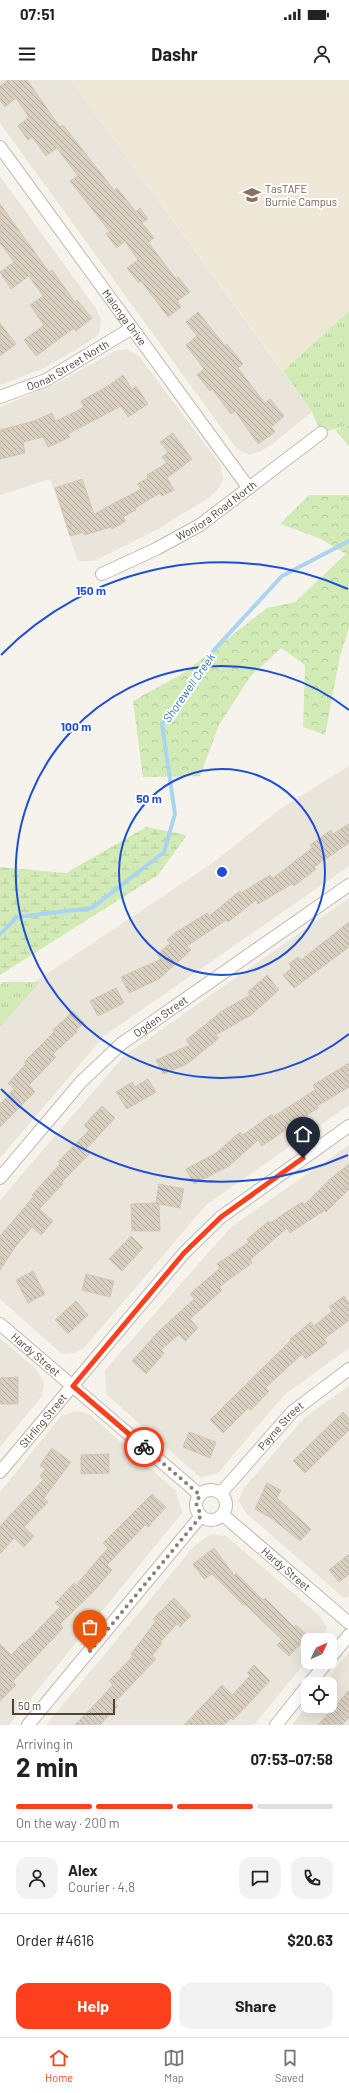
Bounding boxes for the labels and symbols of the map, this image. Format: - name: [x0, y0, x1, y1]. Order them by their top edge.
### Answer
- place label: TasTAFE Burnie Campus: [265, 182, 337, 208]
- school or university icon: TasTAFE Burnie Campus: [242, 185, 262, 205]
- street label: Malonga Drive: [100, 287, 150, 348]
- street label: Oonah Street North: [25, 337, 111, 393]
- street label: Woniora Road North: [173, 477, 259, 543]
- text: 150 m: [76, 583, 106, 597]
- water label: Shorewell Creek: [159, 650, 217, 725]
- text: 100 m: [61, 719, 91, 733]
- text: 50 m: [136, 791, 162, 805]
- centre of rings: [215, 865, 229, 879]
- street label: Ogden Street: [131, 993, 190, 1039]
- pin: [286, 1117, 320, 1158]
- street label: Hardy Street: [9, 1330, 63, 1379]
- street label: Stirling Street: [16, 1391, 69, 1450]
- street label: Payne Street: [255, 1399, 306, 1452]
- courier: [124, 1427, 164, 1467]
- street label: Hardy Street: [259, 1544, 313, 1593]
- pin: [73, 1610, 107, 1651]
- north arrow: [301, 1633, 337, 1669]
- scale bar: [12, 1697, 115, 1716]

